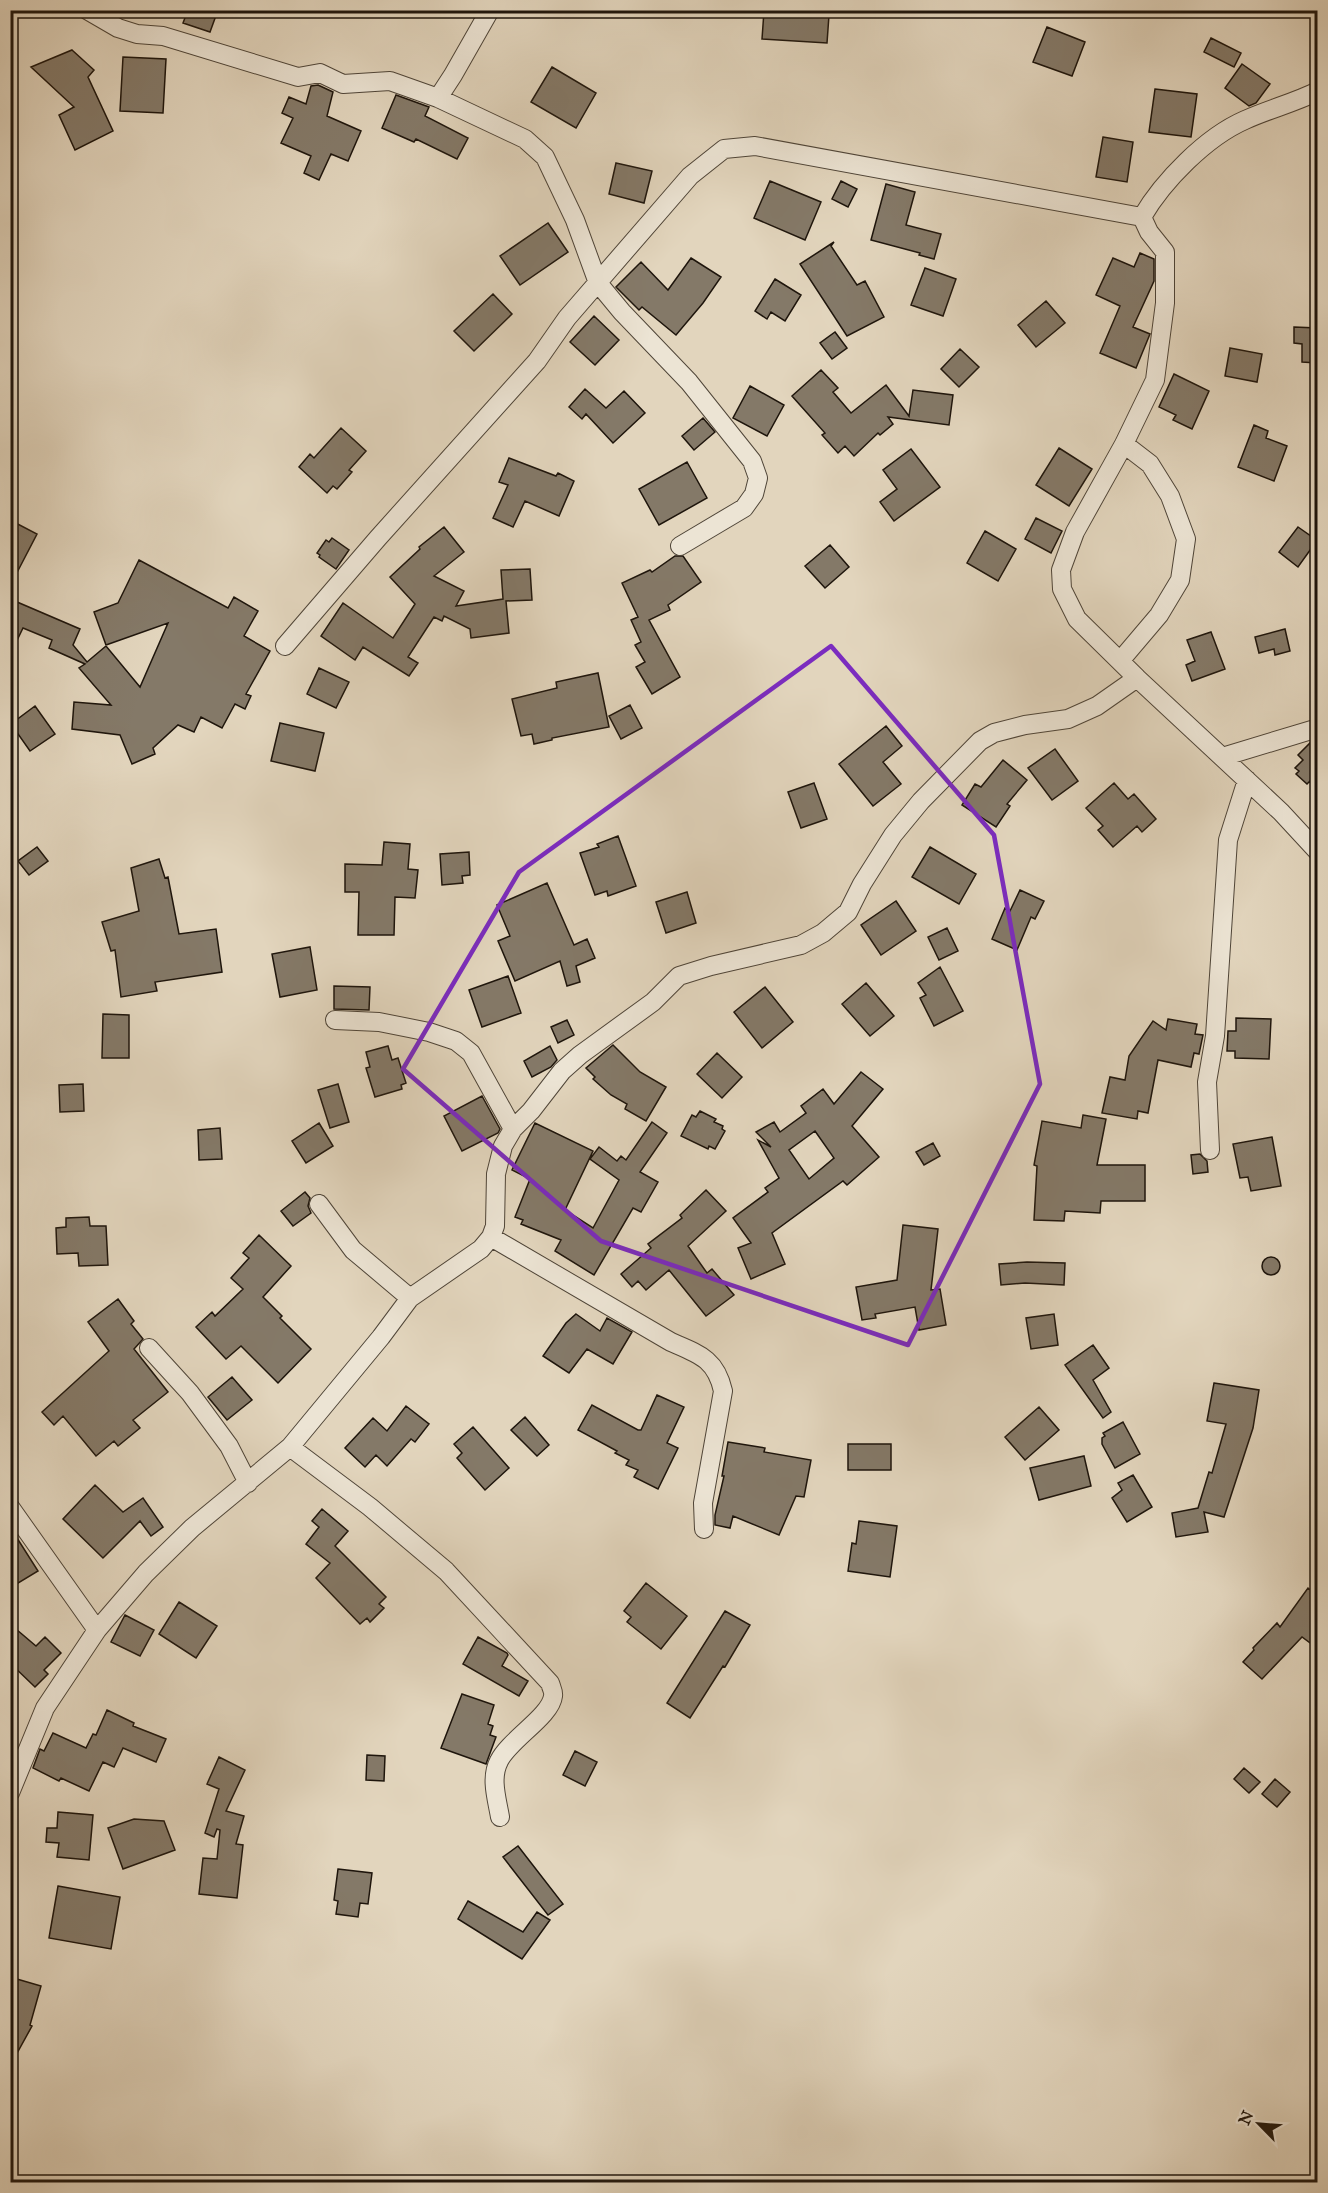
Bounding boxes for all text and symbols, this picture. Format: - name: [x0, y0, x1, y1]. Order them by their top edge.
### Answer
- north arrow: [1229, 2094, 1289, 2154]
- text: N: [1234, 2107, 1258, 2128]

